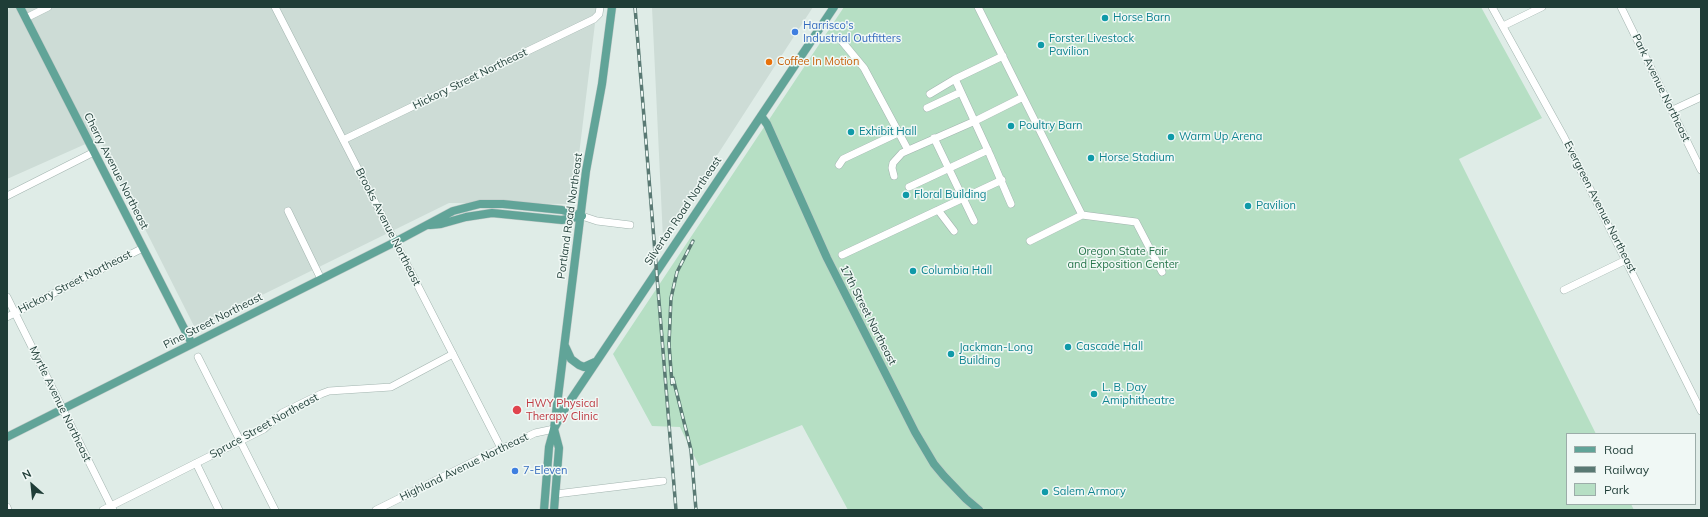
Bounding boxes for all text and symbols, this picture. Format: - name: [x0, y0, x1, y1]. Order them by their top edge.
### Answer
- place label: Horse Barn: [1113, 11, 1170, 25]
- marker: Horse Barn: [1100, 13, 1110, 23]
- place label: Harrisco's Industrial Outfitters: [803, 19, 901, 45]
- marker: Harrisco's Industrial Outfitters: [790, 27, 800, 37]
- place label: Forster Livestock Pavilion: [1049, 32, 1134, 58]
- street label: Park Avenue Northeast: [1629, 32, 1693, 144]
- marker: Forster Livestock Pavilion: [1036, 40, 1046, 50]
- street label: Hickory Street Northeast: [411, 46, 529, 112]
- place label: Coffee In Motion: [777, 55, 859, 69]
- marker: Coffee In Motion: [764, 57, 774, 67]
- street label: Cherry Avenue Northeast: [81, 110, 151, 232]
- place label: Poultry Barn: [1019, 119, 1083, 133]
- marker: Poultry Barn: [1006, 121, 1016, 131]
- place label: Exhibit Hall: [859, 125, 917, 139]
- marker: Exhibit Hall: [846, 127, 856, 137]
- place label: Warm Up Arena: [1179, 130, 1262, 144]
- marker: Warm Up Arena: [1166, 132, 1176, 142]
- street label: Evergreen Avenue Northeast: [1561, 139, 1639, 275]
- place label: Horse Stadium: [1099, 151, 1174, 165]
- street label: Portland Road Northeast: [555, 152, 585, 280]
- marker: Horse Stadium: [1086, 153, 1096, 163]
- street label: Silverton Road Northeast: [642, 154, 724, 268]
- street label: Brooks Avenue Northeast: [353, 166, 423, 288]
- place label: Floral Building: [914, 188, 986, 202]
- marker: Floral Building: [901, 190, 911, 200]
- place label: Pavilion: [1256, 199, 1296, 213]
- marker: Pavilion: [1243, 201, 1253, 211]
- park label: Oregon State Fair and Exposition Center: [1067, 245, 1179, 271]
- street label: Hickory Street Northeast: [16, 248, 134, 316]
- street label: 17th Street Northeast: [837, 263, 899, 367]
- place label: Columbia Hall: [921, 264, 992, 278]
- marker: Columbia Hall: [908, 266, 918, 276]
- street label: Pine Street Northeast: [161, 290, 265, 352]
- place label: Cascade Hall: [1076, 340, 1143, 354]
- place label: Jackman-Long Building: [959, 341, 1033, 367]
- marker: Cascade Hall: [1063, 342, 1073, 352]
- street label: Myrtle Avenue Northeast: [26, 344, 94, 464]
- marker: Jackman-Long Building: [946, 349, 956, 359]
- place label: L. B. Day Amiphitheatre: [1102, 381, 1175, 407]
- marker: L. B. Day Amiphitheatre: [1089, 389, 1099, 399]
- street label: Spruce Street Northeast: [207, 391, 321, 461]
- place label: HWY Physical Therapy Clinic: [526, 397, 598, 423]
- marker: HWY Physical Therapy Clinic: [511, 404, 523, 416]
- street label: Highland Avenue Northeast: [398, 430, 530, 504]
- legend: [1566, 433, 1696, 505]
- text: Road: [1604, 442, 1633, 457]
- text: Railway: [1604, 462, 1649, 477]
- place label: 7-Eleven: [523, 464, 567, 478]
- north arrow: [12, 465, 52, 505]
- text: N: [20, 466, 33, 482]
- marker: 7-Eleven: [510, 466, 520, 476]
- text: Park: [1604, 482, 1629, 497]
- place label: Salem Armory: [1053, 485, 1126, 499]
- marker: Salem Armory: [1040, 487, 1050, 497]

